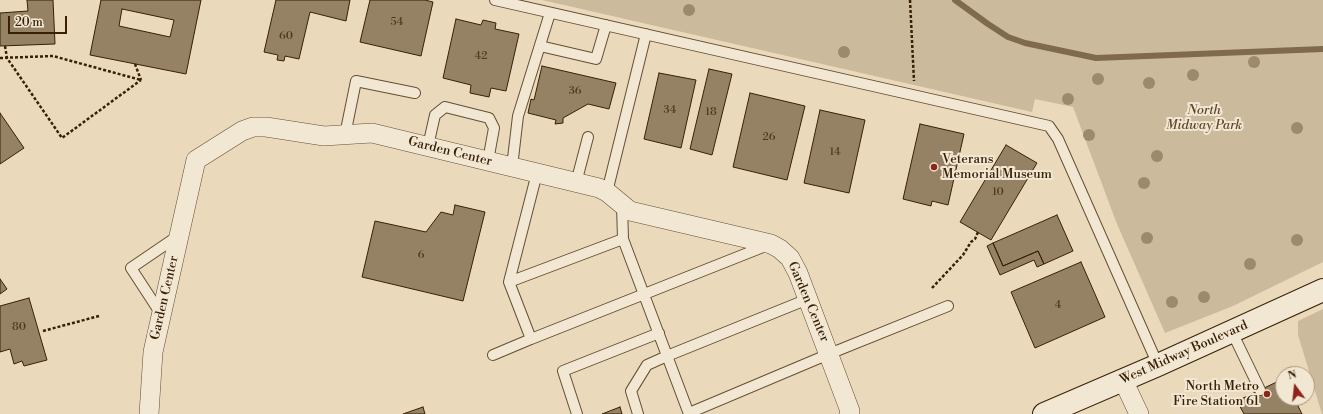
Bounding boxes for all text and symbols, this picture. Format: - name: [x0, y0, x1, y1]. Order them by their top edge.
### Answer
- scale bar: [10, 8, 69, 34]
- text: 20 m: [15, 15, 43, 30]
- house number: 54: [391, 15, 403, 29]
- house number: 60: [279, 29, 293, 43]
- house number: 42: [475, 49, 487, 63]
- house number: 36: [569, 84, 581, 98]
- house number: 34: [664, 103, 676, 117]
- park label: North Midway Park: [1166, 103, 1242, 134]
- house number: 18: [705, 105, 717, 119]
- house number: 26: [763, 130, 775, 144]
- street label: Garden Center: [406, 134, 494, 170]
- house number: 14: [830, 145, 840, 159]
- place label: Veterans Memorial Museum: [942, 152, 1052, 183]
- marker: Veterans Memorial Museum: [929, 162, 939, 172]
- house number: 10: [992, 185, 1004, 199]
- house number: 6: [418, 248, 424, 262]
- street label: Garden Center: [148, 254, 182, 342]
- street label: Garden Center: [784, 259, 832, 345]
- house number: 4: [1055, 298, 1061, 312]
- street label: West Midway Boulevard: [1118, 318, 1250, 388]
- house number: 80: [12, 320, 26, 334]
- north arrow: [1275, 366, 1315, 406]
- text: N: [1286, 367, 1298, 383]
- place label: North Metro Fire Station 61: [1173, 379, 1259, 410]
- marker: North Metro Fire Station 61: [1262, 389, 1272, 399]

